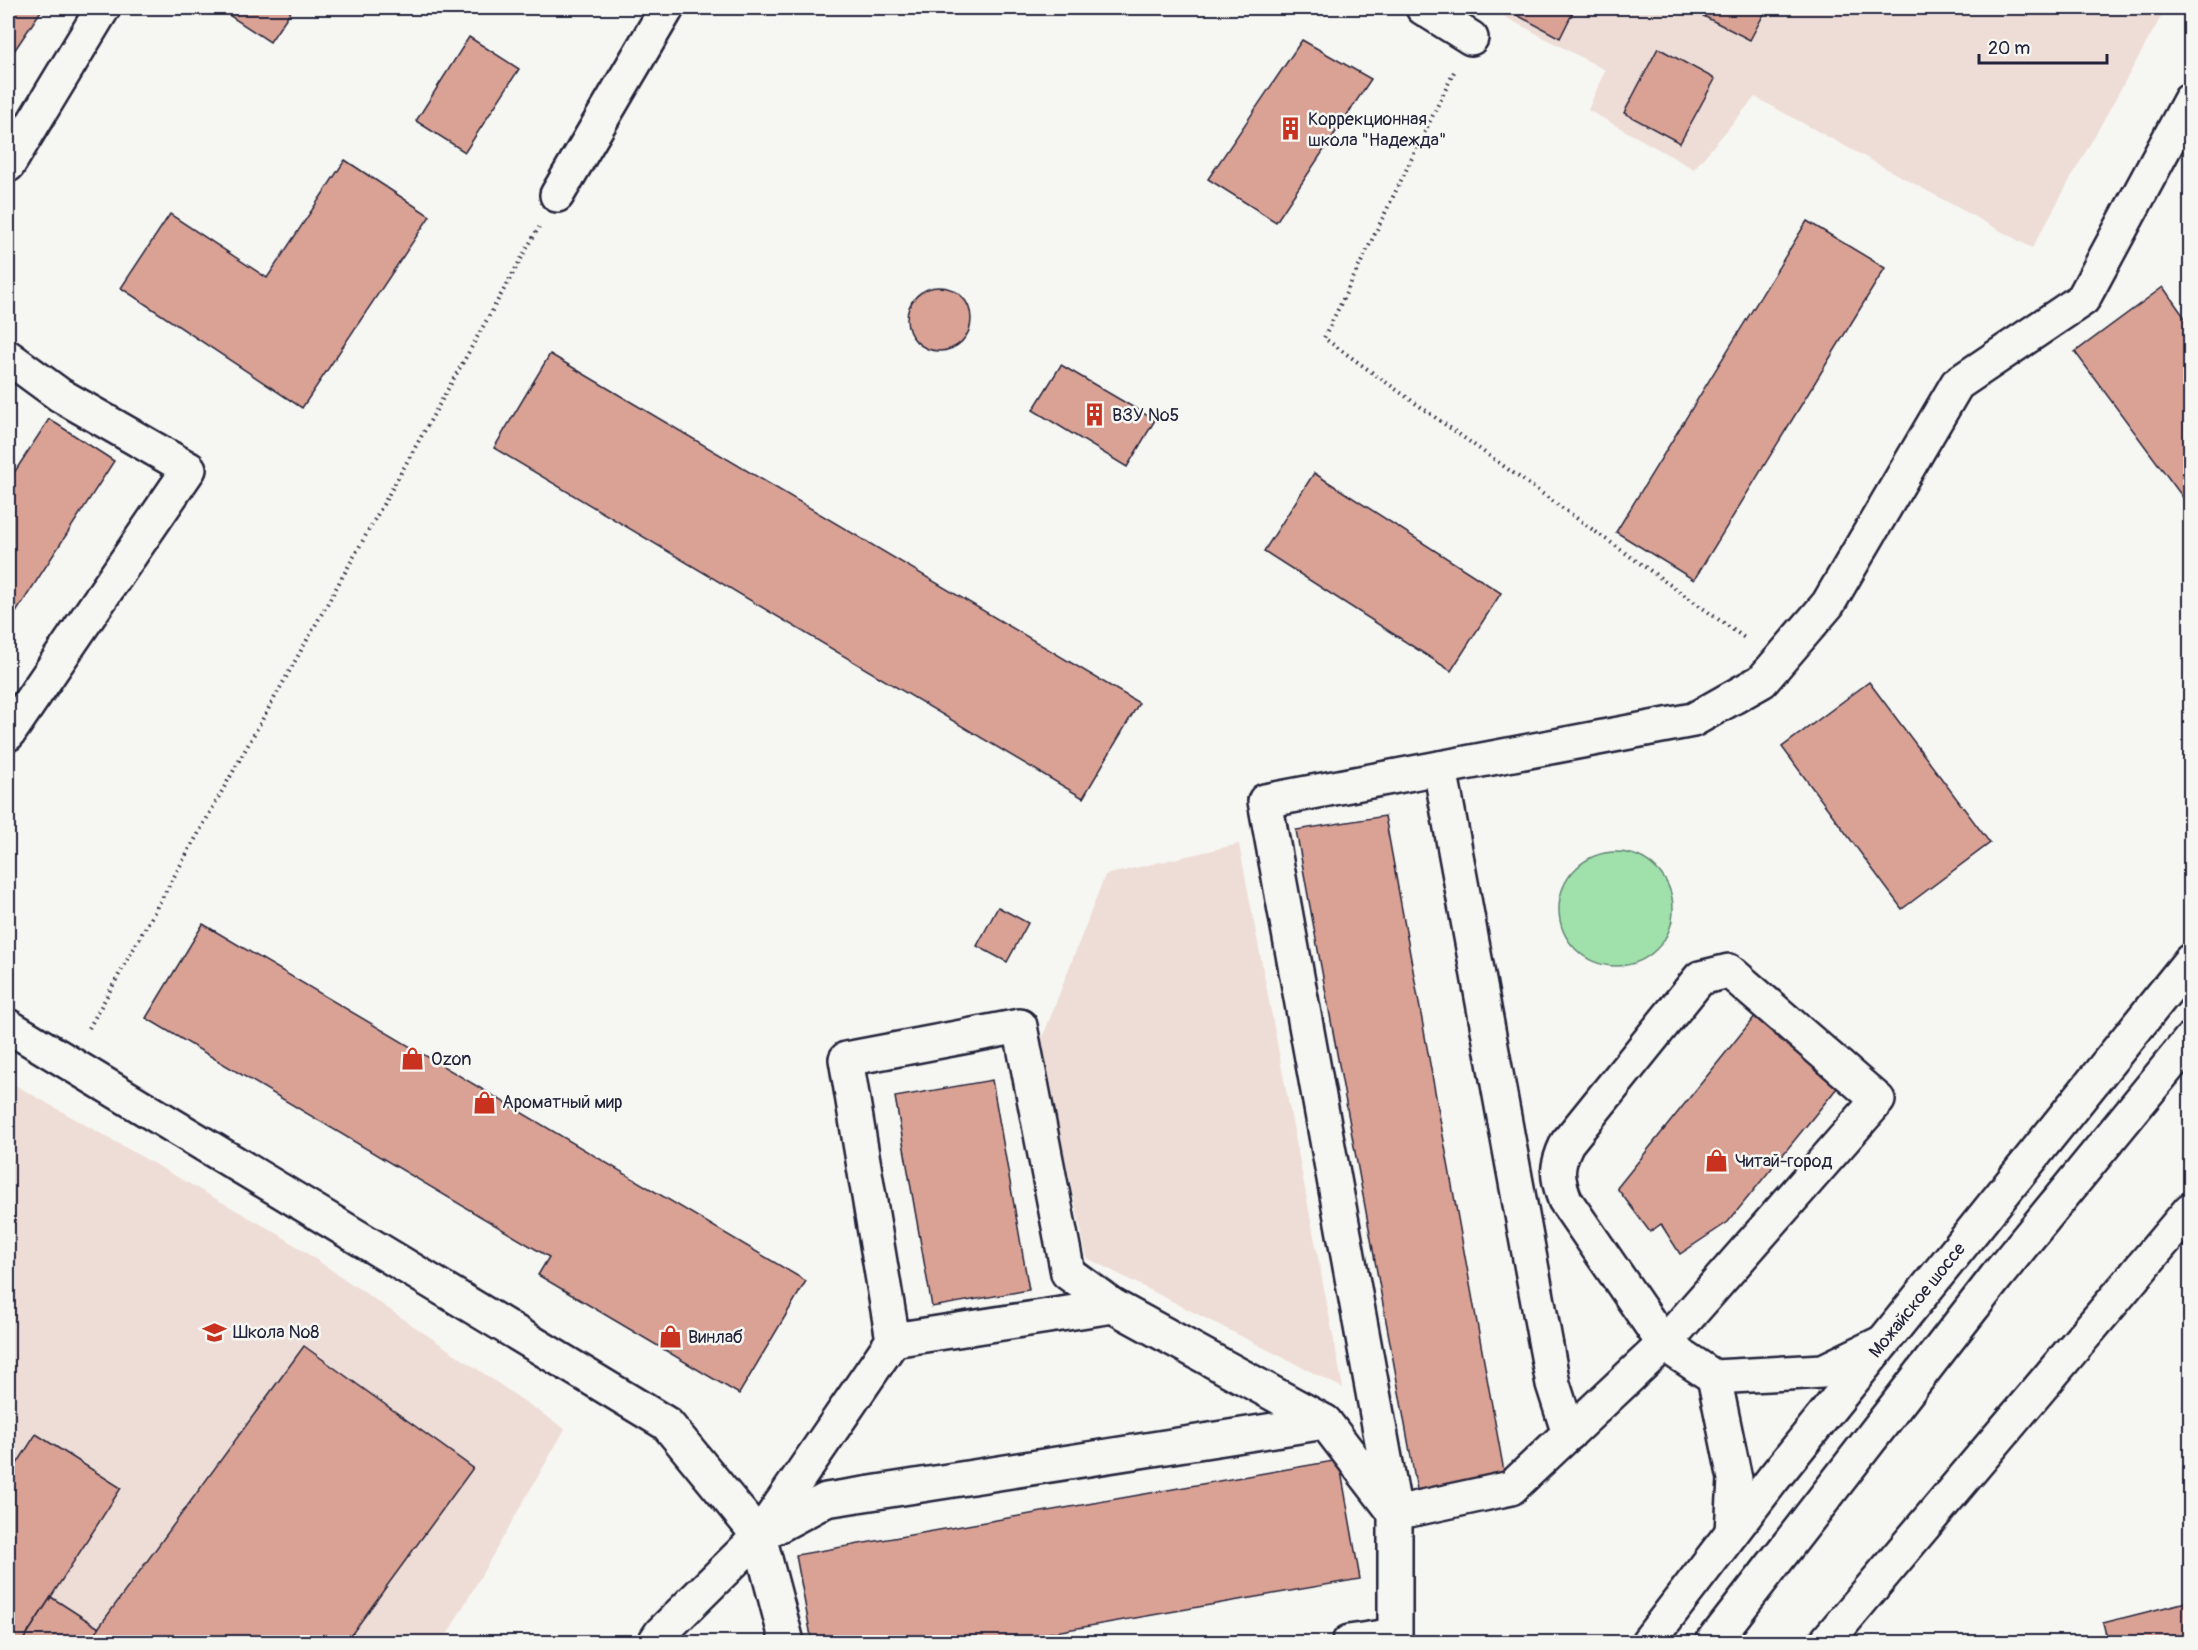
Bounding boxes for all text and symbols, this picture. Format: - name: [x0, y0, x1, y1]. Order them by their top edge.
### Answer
- scale bar: [1979, 27, 2106, 65]
- text: 20 m: [1988, 37, 2030, 60]
- place label: Коррекционная школа "Надежда": [1308, 108, 1446, 152]
- building icon: Коррекционная школа "Надежда": [1277, 116, 1303, 142]
- building icon: ВЗУ №5: [1081, 402, 1107, 428]
- place label: ВЗУ №5: [1112, 404, 1179, 427]
- shop icon: Ozon: [400, 1046, 426, 1072]
- place label: Ozon: [431, 1048, 471, 1071]
- shop icon: Ароматный мир: [471, 1089, 497, 1115]
- place label: Ароматный мир: [502, 1091, 623, 1114]
- shop icon: Читай-город: [1704, 1148, 1730, 1174]
- place label: Читай-город: [1735, 1150, 1832, 1173]
- street label: Можайское шоссе: [1864, 1238, 1971, 1363]
- school or university icon: Школа №8: [202, 1319, 228, 1345]
- place label: Школа №8: [233, 1321, 319, 1344]
- shop icon: Винлаб: [657, 1324, 683, 1350]
- place label: Винлаб: [688, 1326, 743, 1349]

